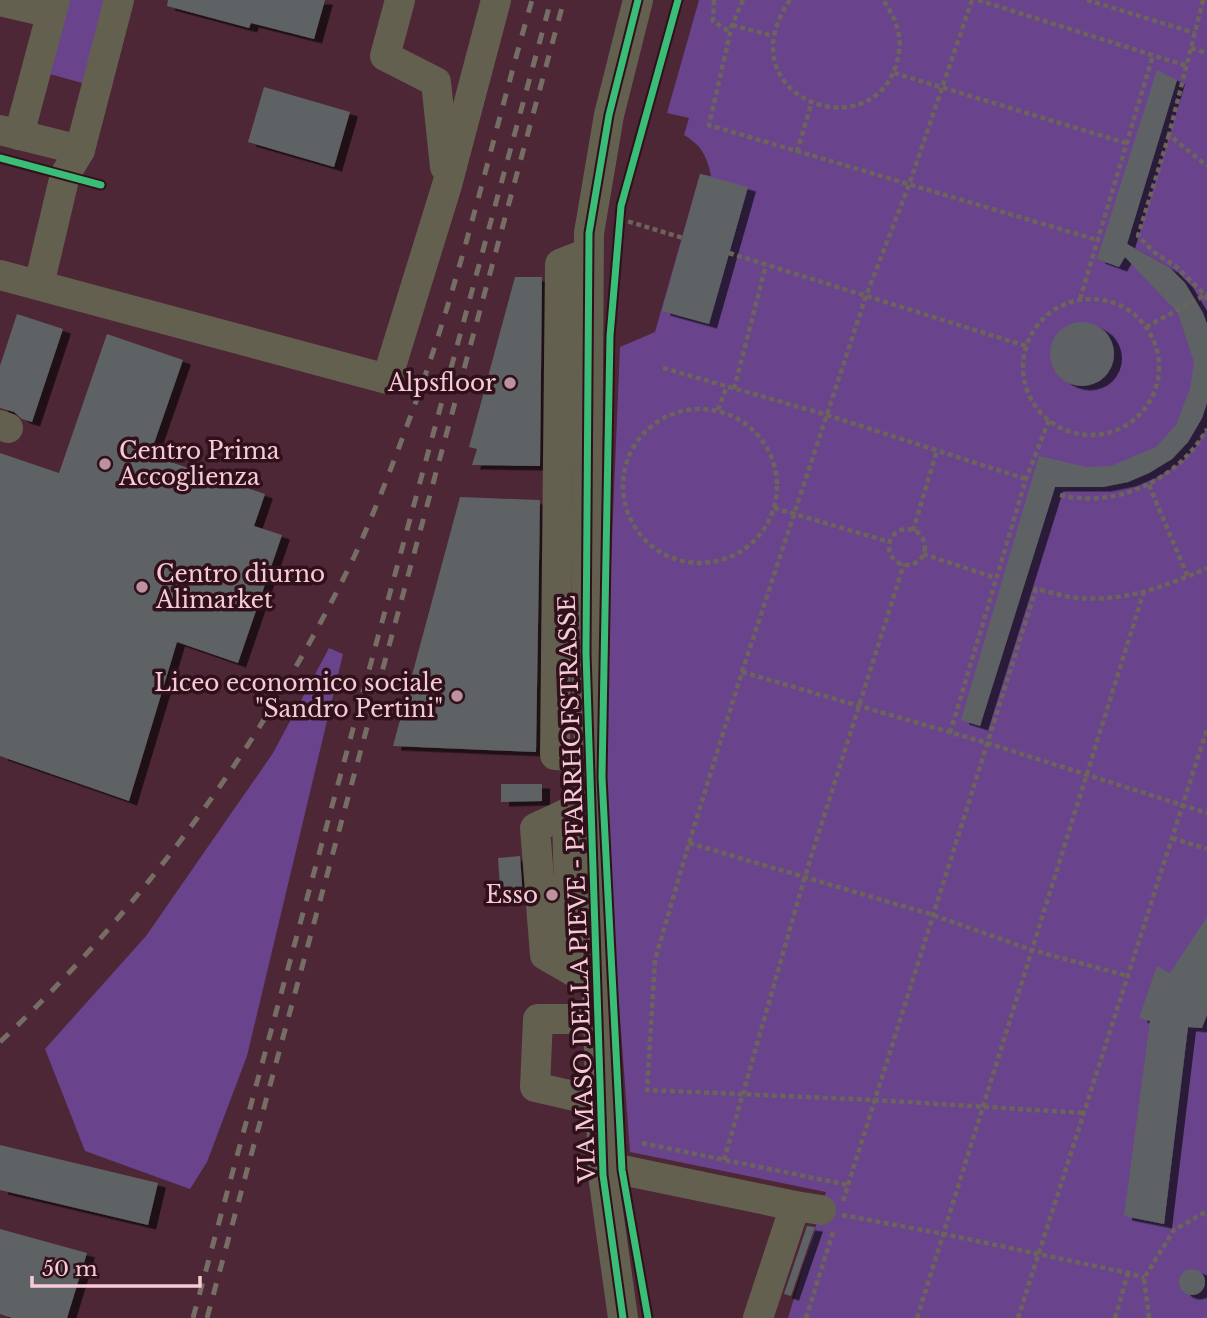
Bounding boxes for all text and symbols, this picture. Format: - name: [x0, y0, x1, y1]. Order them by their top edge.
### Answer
- place label: Alpsfloor: [387, 369, 496, 397]
- marker: Alpsfloor: [502, 375, 518, 391]
- place label: Centro Prima Accoglienza: [118, 437, 280, 491]
- marker: Centro Prima Accoglienza: [97, 456, 113, 472]
- place label: Centro diurno Alimarket: [155, 560, 325, 614]
- marker: Centro diurno Alimarket: [134, 579, 150, 595]
- street label: VIA MASO DELLA PIEVE - PFARRHOFSTRASSE: [553, 595, 601, 1184]
- place label: Liceo economico sociale "Sandro Pertini": [154, 669, 443, 723]
- marker: Liceo economico sociale "Sandro Pertini": [449, 688, 465, 704]
- place label: Esso: [485, 881, 538, 909]
- marker: Esso: [544, 887, 560, 903]
- scale bar: [32, 1244, 200, 1288]
- text: 50 m: [42, 1256, 98, 1282]

